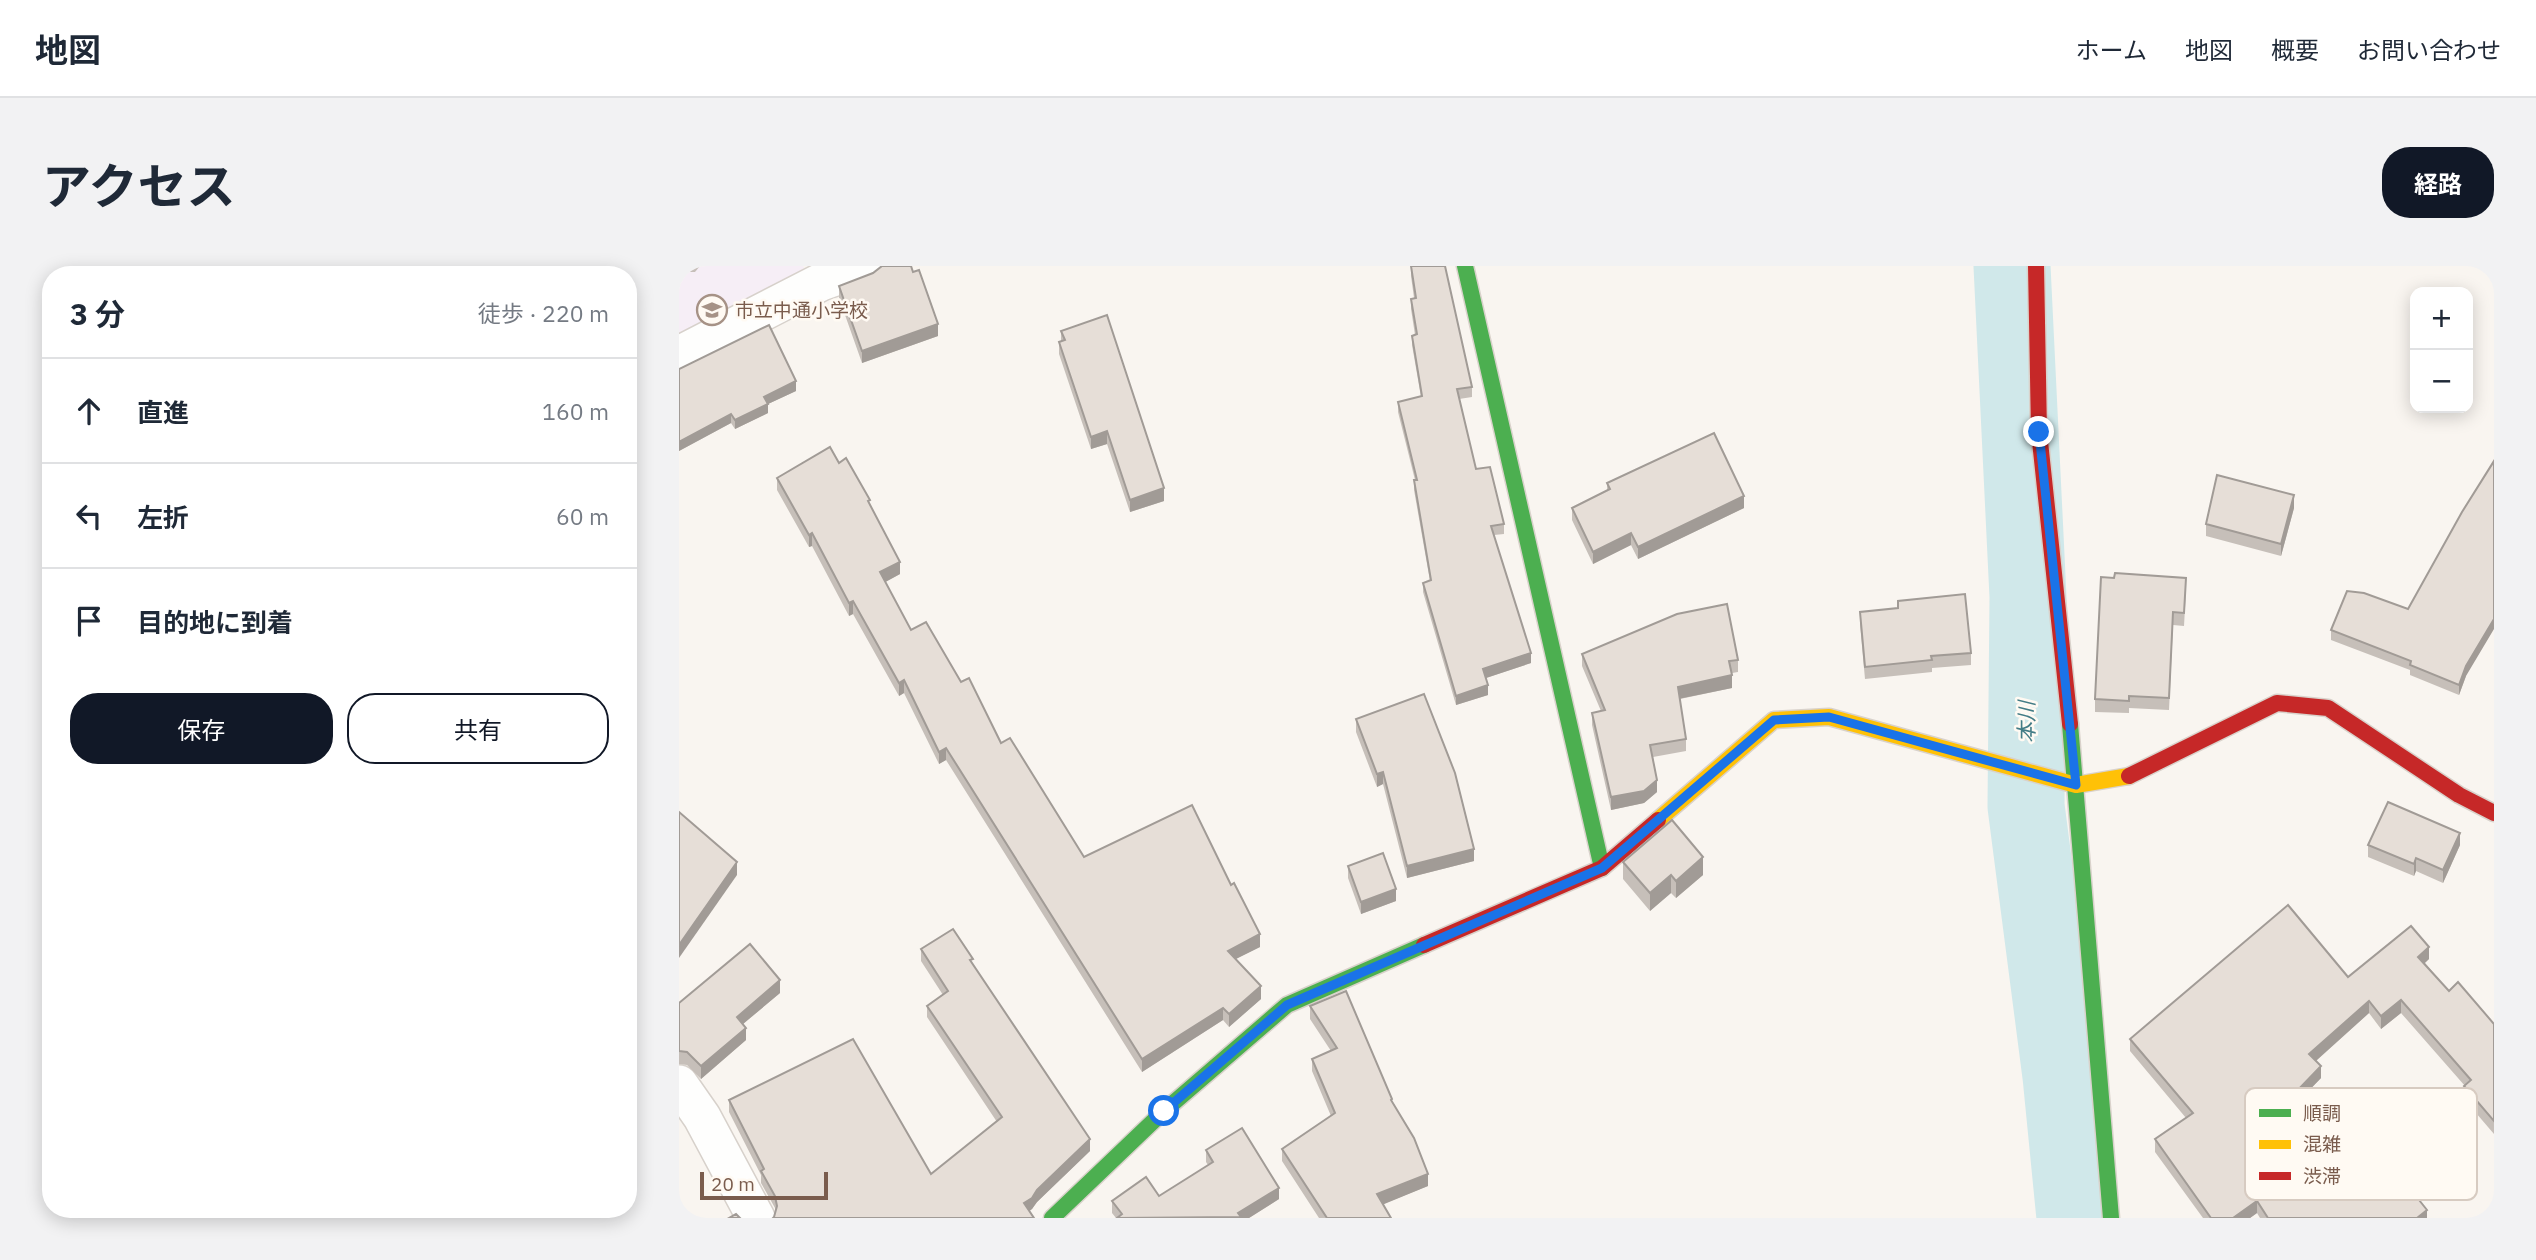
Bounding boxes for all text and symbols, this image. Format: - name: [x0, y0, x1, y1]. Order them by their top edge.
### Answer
- text: 地図: [35, 28, 101, 71]
- text: ホーム: [2076, 34, 2147, 66]
- text: 地図: [2185, 34, 2233, 66]
- text: 概要: [2271, 34, 2319, 66]
- text: お問い合わせ: [2357, 34, 2501, 66]
- button: 経路: [2382, 147, 2494, 218]
- text: アクセス: [42, 154, 236, 217]
- map controls: [2410, 287, 2473, 413]
- button: +: [2410, 287, 2473, 350]
- school or university icon: 市立中通小学校: [695, 293, 729, 327]
- text: 3 分: [70, 294, 125, 333]
- text: 徒歩 · 220 m: [478, 298, 609, 328]
- place label: 市立中通小学校: [735, 298, 868, 322]
- button: −: [2410, 350, 2473, 413]
- icon: ahead: [70, 392, 108, 430]
- text: 直進: [137, 395, 189, 429]
- text: 160 m: [542, 396, 609, 426]
- route end: [2023, 416, 2054, 447]
- icon: left: [70, 497, 108, 535]
- text: 左折: [137, 500, 189, 534]
- text: 60 m: [556, 501, 609, 531]
- icon: arrive: [70, 602, 108, 640]
- text: 目的地に到着: [137, 605, 293, 639]
- button: 保存: [70, 693, 333, 764]
- button: 共有: [347, 693, 609, 764]
- water label: 本川: [2012, 699, 2040, 743]
- legend: [2245, 1088, 2477, 1200]
- route start: [1148, 1095, 1179, 1126]
- text: 順調: [2303, 1101, 2341, 1125]
- text: 混雑: [2303, 1132, 2341, 1156]
- text: 渋滞: [2303, 1164, 2341, 1188]
- scale bar: [700, 1169, 828, 1201]
- text: 20 m: [711, 1172, 755, 1196]

